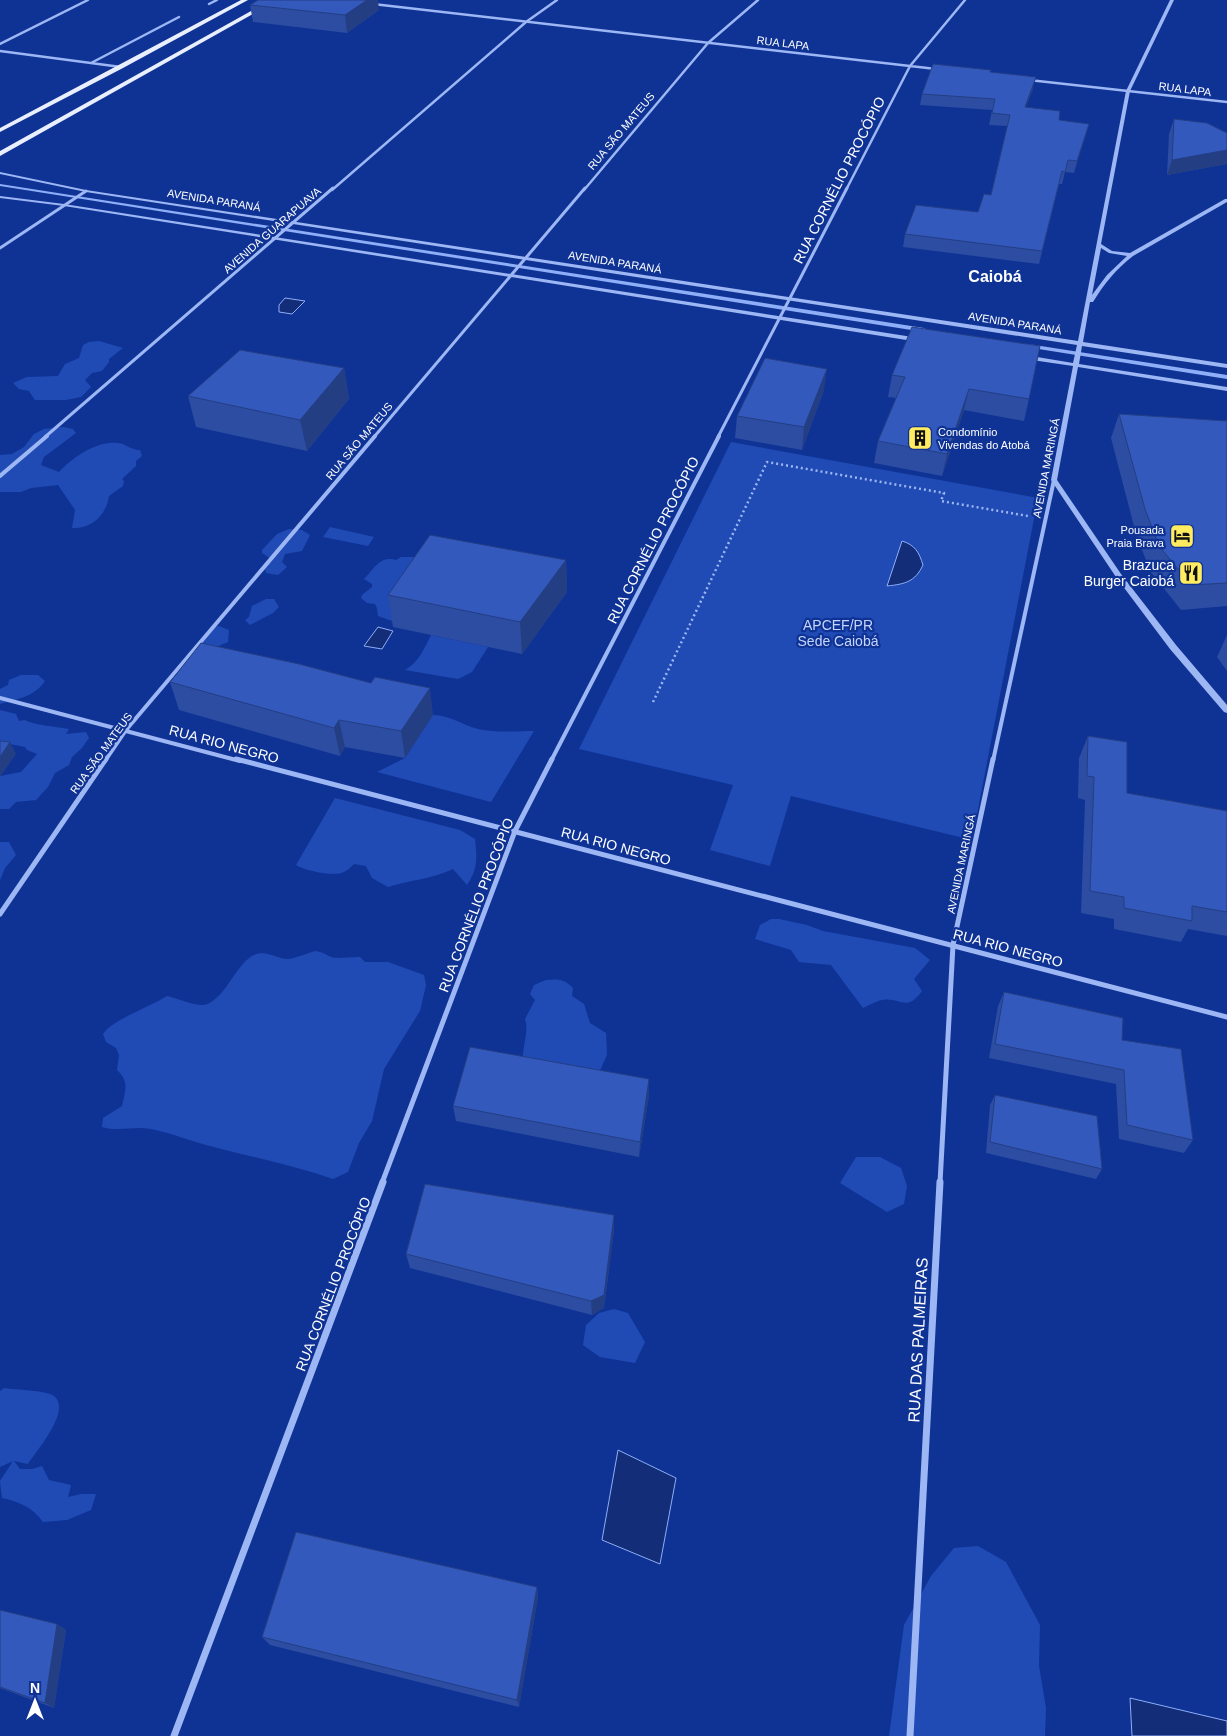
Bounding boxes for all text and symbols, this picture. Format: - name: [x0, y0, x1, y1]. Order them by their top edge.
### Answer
- street label: RUA LAPA: [756, 34, 811, 52]
- street label: RUA LAPA: [1158, 80, 1213, 98]
- street label: RUA SÃO MATEUS: [585, 90, 657, 172]
- street label: RUA CORNÉLIO PROCÓPIO: [790, 94, 888, 266]
- street label: AVENIDA GUARAPUAVA: [221, 184, 323, 275]
- street label: AVENIDA PARANÁ: [166, 187, 262, 213]
- street label: AVENIDA PARANÁ: [567, 249, 663, 275]
- district label: Caiobá: [968, 268, 1022, 285]
- street label: AVENIDA PARANÁ: [967, 310, 1063, 336]
- street label: RUA SÃO MATEUS: [323, 400, 395, 482]
- street label: AVENIDA MARINGÁ: [1030, 417, 1062, 519]
- building icon: Condomínio Vivendas do Atobá: [907, 425, 933, 451]
- place label: Condomínio Vivendas do Atobá: [938, 426, 1030, 451]
- street label: RUA CORNÉLIO PROCÓPIO: [604, 454, 702, 626]
- hotel icon: Pousada Praia Brava: [1169, 523, 1195, 549]
- place label: Pousada Praia Brava: [1107, 524, 1165, 549]
- place label: Brazuca Burger Caiobá: [1084, 557, 1174, 589]
- restaurant icon: Brazuca Burger Caiobá: [1178, 560, 1204, 586]
- park label: APCEF/PR Sede Caiobá: [798, 617, 879, 649]
- street label: RUA SÃO MATEUS: [68, 710, 134, 796]
- street label: RUA RIO NEGRO: [167, 722, 281, 766]
- street label: AVENIDA MARINGÁ: [945, 813, 978, 915]
- street label: RUA CORNÉLIO PROCÓPIO: [435, 816, 517, 994]
- street label: RUA RIO NEGRO: [559, 824, 673, 868]
- street label: RUA RIO NEGRO: [951, 926, 1065, 970]
- street label: RUA CORNÉLIO PROCÓPIO: [292, 1195, 374, 1373]
- street label: RUA DAS PALMEIRAS: [905, 1257, 931, 1423]
- north arrow: [10, 1676, 60, 1726]
- text: N: [30, 1680, 40, 1696]

